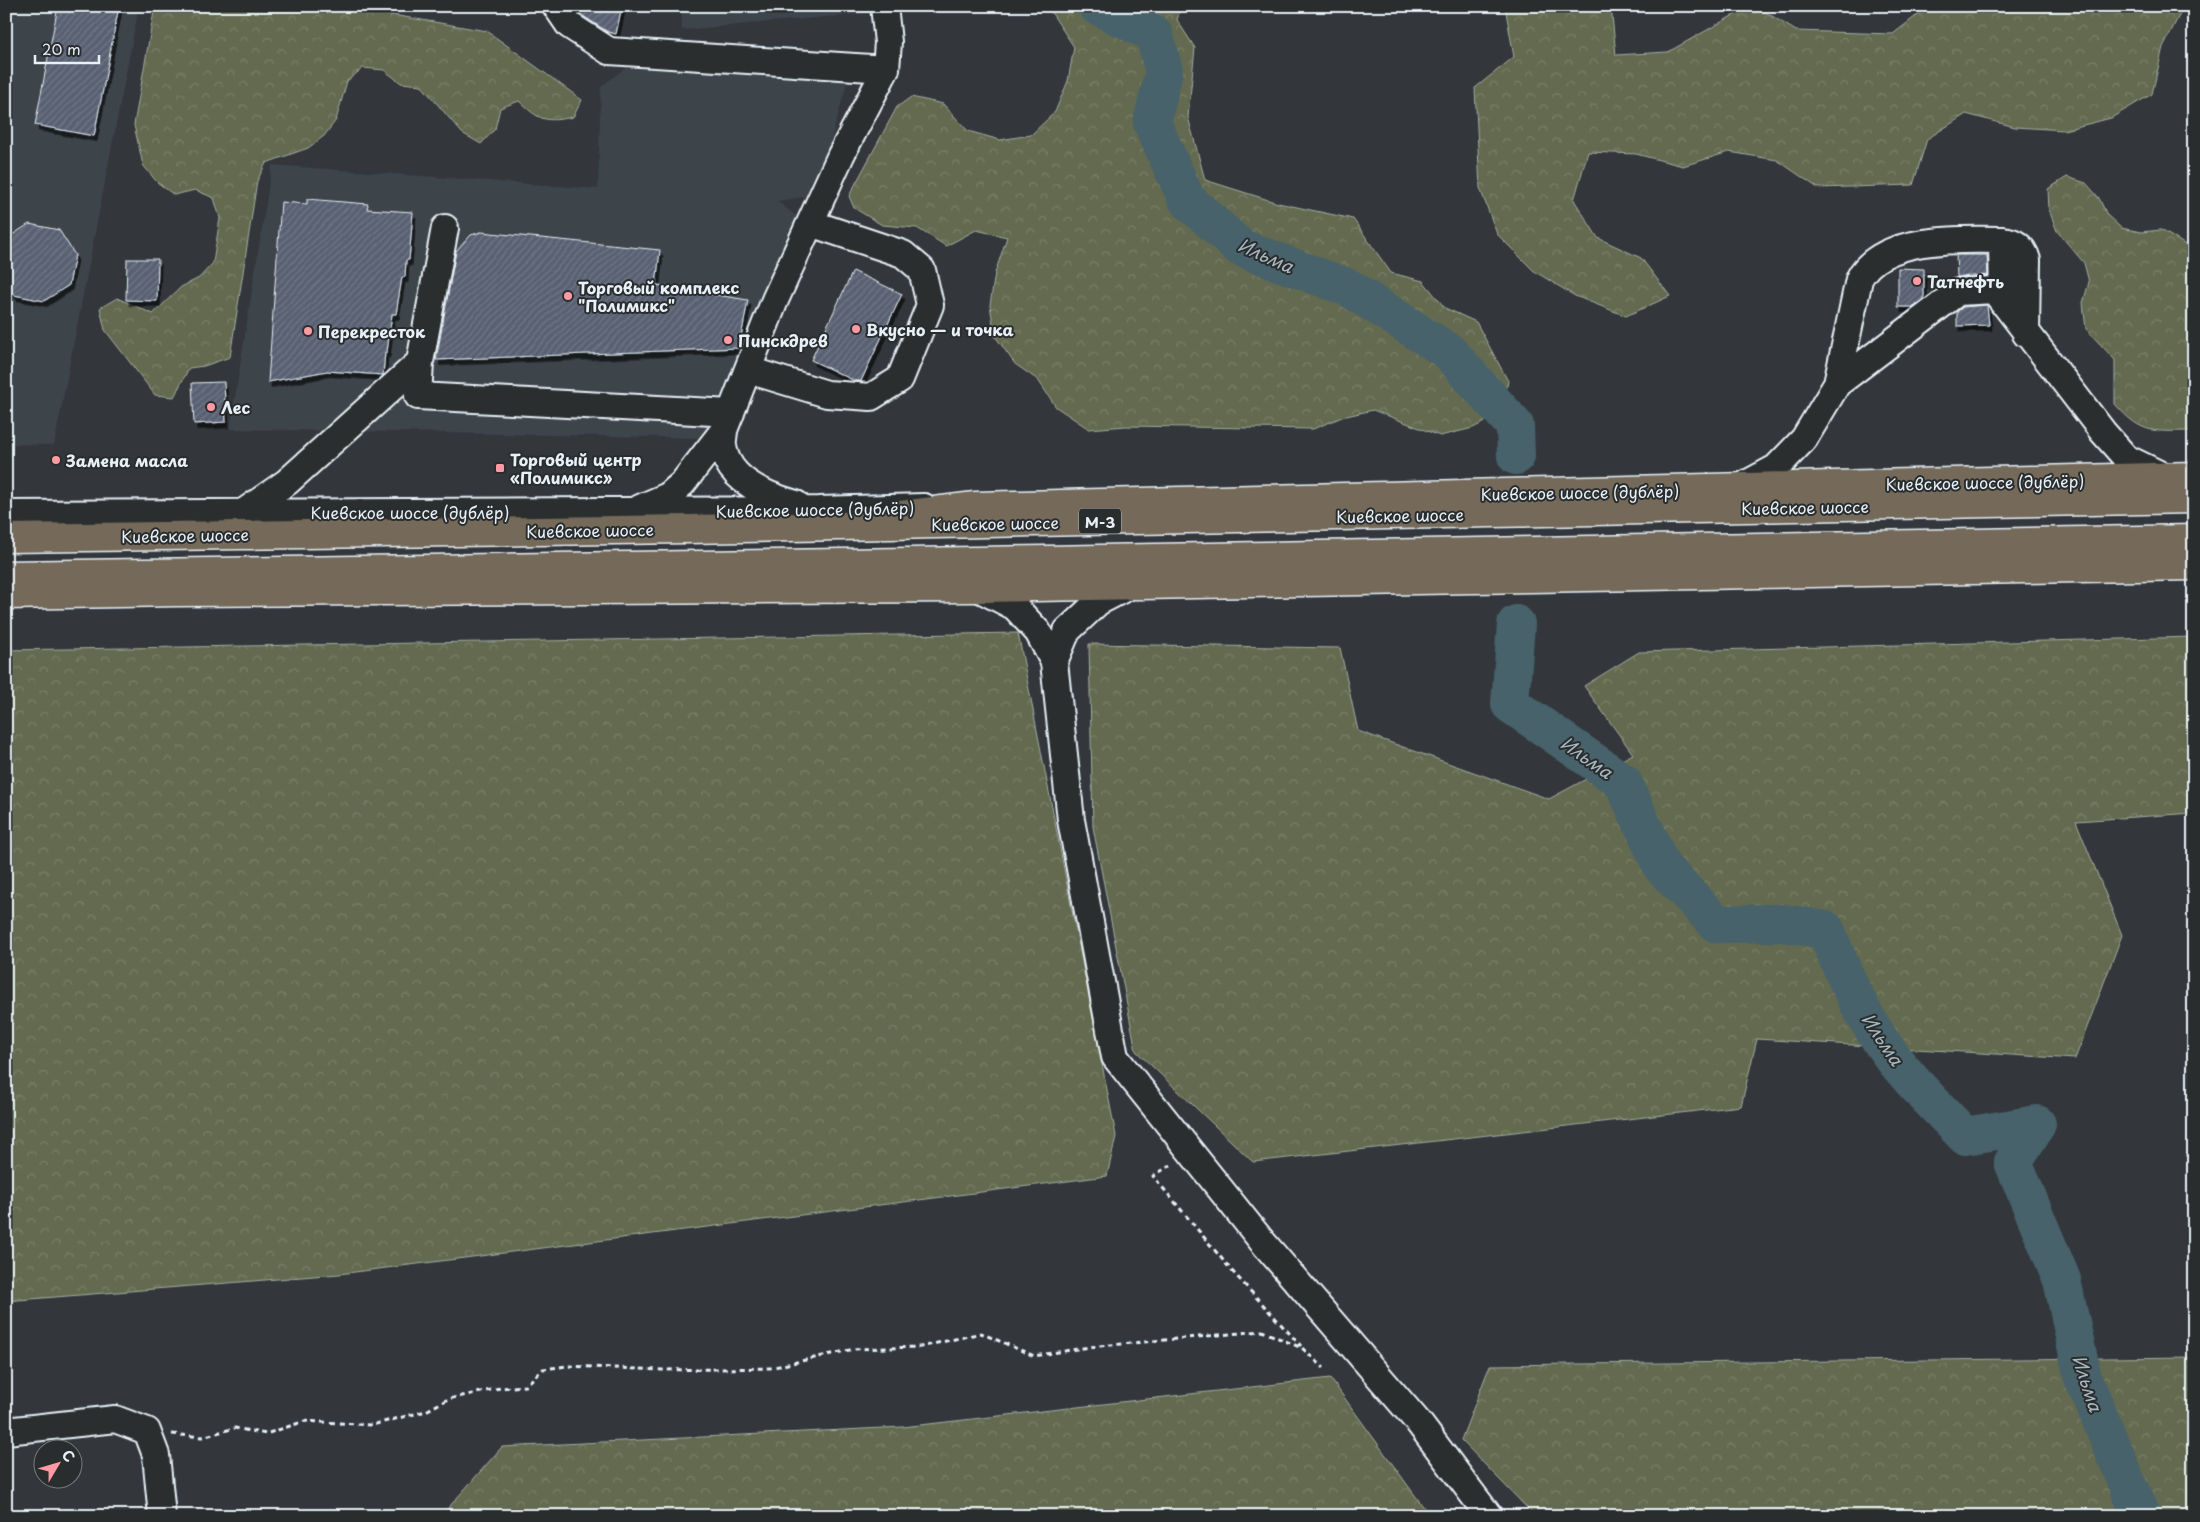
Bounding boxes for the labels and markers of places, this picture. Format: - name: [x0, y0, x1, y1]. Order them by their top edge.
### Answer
- place label: Татнефть: [1927, 269, 2004, 293]
- place label: Торговый комплекс "Полимикс": [578, 275, 739, 317]
- marker: Татнефть: [1911, 275, 1923, 287]
- marker: Торговый комплекс "Полимикс": [562, 290, 574, 302]
- place label: Вкусно — и точка: [866, 317, 1014, 341]
- place label: Перекресток: [318, 319, 426, 343]
- marker: Вкусно — и точка: [850, 323, 862, 335]
- marker: Перекресток: [302, 325, 314, 337]
- place label: Пинскдрев: [738, 328, 828, 352]
- marker: Пинскдрев: [722, 334, 734, 346]
- place label: Лес: [221, 395, 250, 419]
- marker: Лес: [205, 401, 217, 413]
- place label: Торговый центр «Полимикс»: [510, 447, 641, 489]
- place label: Замена масла: [65, 448, 188, 472]
- marker: Замена масла: [50, 454, 62, 466]
- marker: Торговый центр «Полимикс»: [494, 462, 506, 474]

